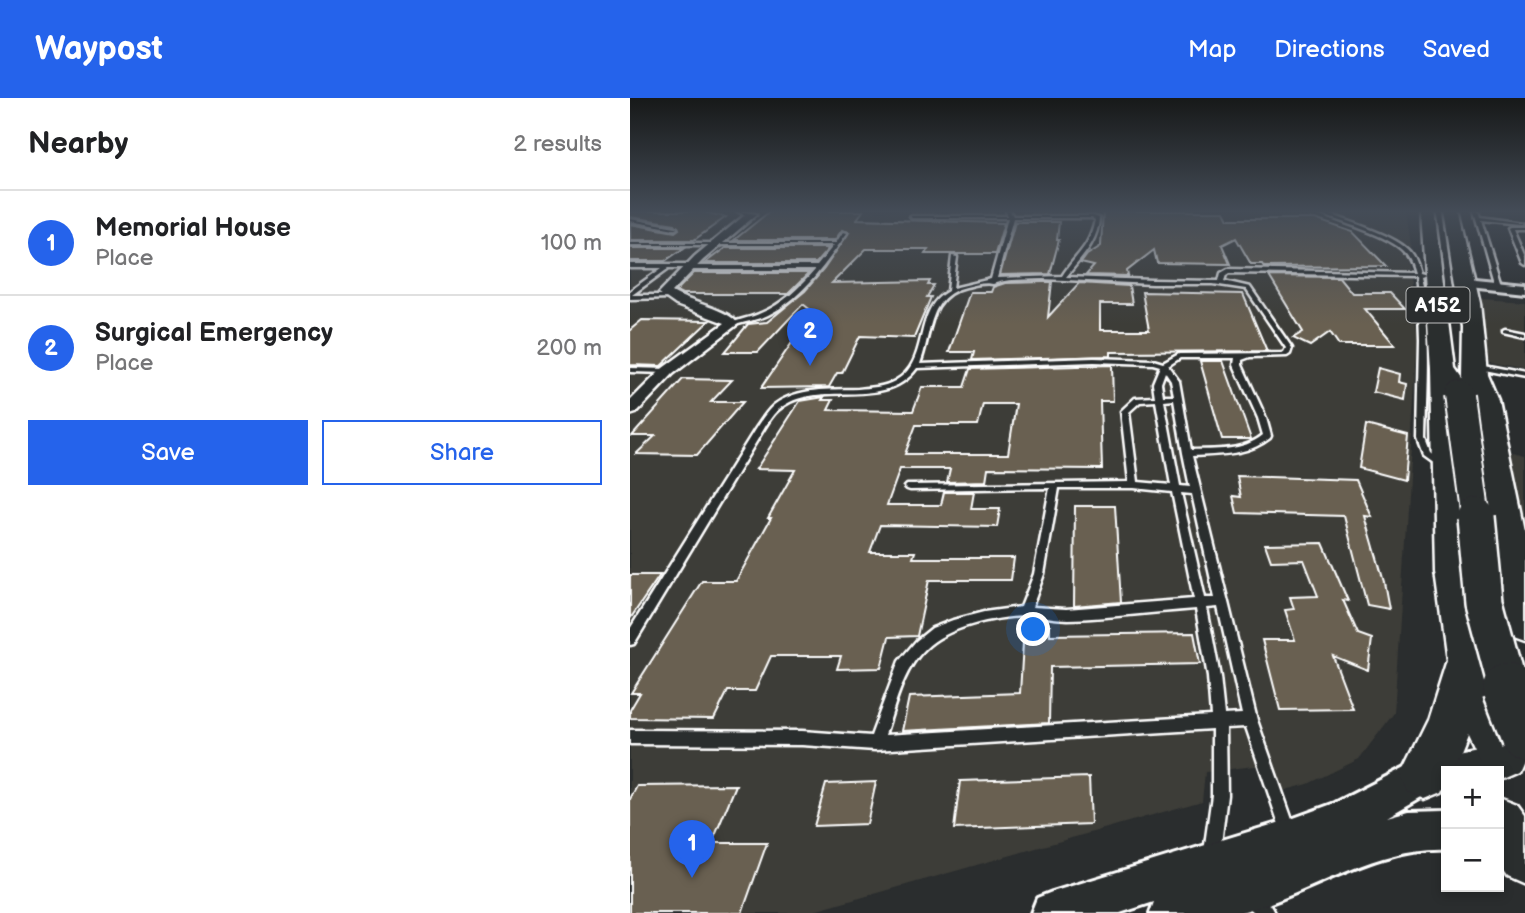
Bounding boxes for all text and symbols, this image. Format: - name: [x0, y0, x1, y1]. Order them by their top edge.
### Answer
- text: Waypost: [35, 29, 163, 69]
- text: Map: [1188, 35, 1236, 64]
- text: Directions: [1274, 35, 1385, 64]
- text: Saved: [1423, 35, 1490, 64]
- text: Nearby: [28, 126, 128, 162]
- text: 2 results: [513, 130, 602, 158]
- text: Memorial House: [95, 213, 291, 244]
- text: 1: [46, 229, 56, 257]
- text: 100 m: [541, 229, 602, 257]
- text: Place: [95, 244, 153, 272]
- road number: A152: [1406, 288, 1470, 322]
- pin: 2: [787, 308, 833, 366]
- text: Surgical Emergency: [95, 318, 333, 349]
- text: 2: [44, 334, 58, 362]
- text: 200 m: [536, 334, 602, 362]
- text: Place: [95, 349, 153, 377]
- button: Save: [28, 420, 308, 485]
- button: Share: [322, 420, 602, 485]
- your location: [1016, 612, 1050, 646]
- map controls: [1441, 766, 1504, 892]
- button: +: [1441, 766, 1504, 829]
- pin: 1: [669, 820, 715, 878]
- button: −: [1441, 829, 1504, 892]

